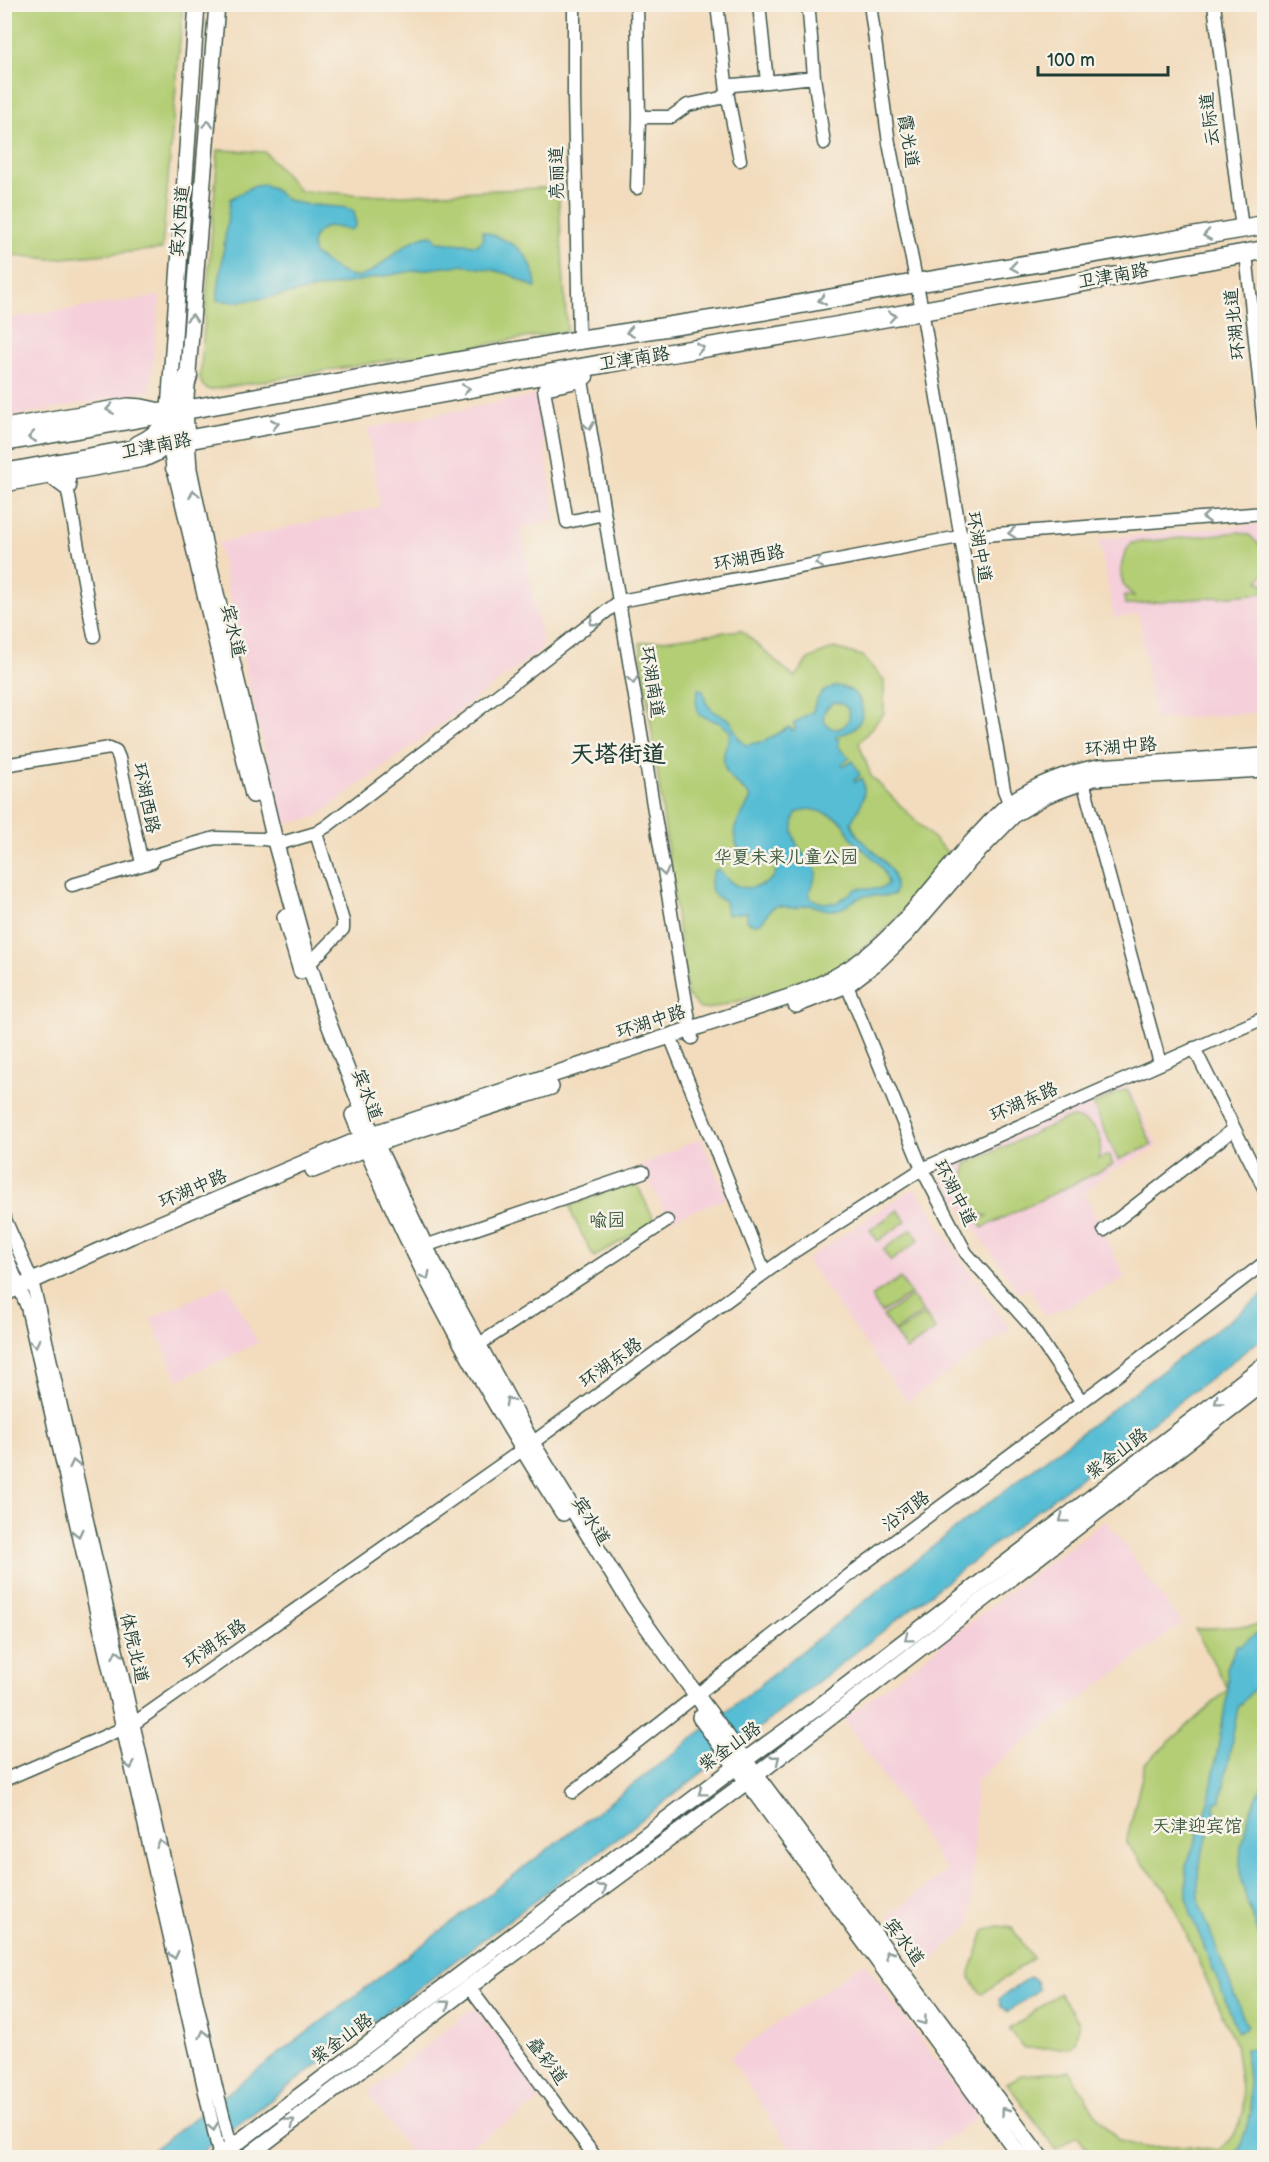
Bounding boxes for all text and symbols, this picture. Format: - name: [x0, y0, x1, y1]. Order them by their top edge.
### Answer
- scale bar: [1038, 39, 1168, 77]
- text: 100 m: [1047, 50, 1095, 71]
- street label: 云际道: [1196, 91, 1224, 147]
- street label: 霞光道: [893, 113, 923, 169]
- one-way arrow: [201, 119, 214, 128]
- street label: 亮丽道: [546, 146, 568, 200]
- street label: 宾水西道: [166, 184, 194, 258]
- one-way arrow: [1202, 228, 1211, 240]
- street label: 卫津南路: [1076, 259, 1150, 293]
- one-way arrow: [1010, 260, 1019, 272]
- street label: 环湖北道: [1221, 287, 1249, 361]
- one-way arrow: [818, 293, 828, 306]
- one-way arrow: [887, 310, 897, 322]
- one-way arrow: [185, 313, 198, 322]
- one-way arrow: [625, 326, 635, 338]
- street label: 卫津南路: [597, 343, 671, 375]
- one-way arrow: [695, 343, 704, 355]
- one-way arrow: [461, 383, 471, 396]
- one-way arrow: [105, 402, 115, 415]
- one-way arrow: [269, 418, 279, 431]
- one-way arrow: [583, 421, 595, 430]
- street label: 卫津南路: [119, 429, 193, 463]
- one-way arrow: [27, 430, 37, 443]
- one-way arrow: [188, 490, 201, 500]
- street label: 环湖中道: [962, 510, 996, 584]
- one-way arrow: [1202, 511, 1211, 524]
- one-way arrow: [1007, 526, 1016, 539]
- street label: 环湖西路: [712, 541, 786, 575]
- one-way arrow: [815, 557, 824, 569]
- street label: 宾水道: [217, 602, 249, 660]
- one-way arrow: [589, 614, 600, 625]
- street label: 环湖南道: [636, 645, 668, 719]
- one-way arrow: [626, 675, 639, 685]
- street label: 环湖中路: [1084, 733, 1158, 761]
- district label: 天塔街道: [570, 740, 666, 769]
- street label: 环湖西路: [128, 761, 164, 835]
- park label: 华夏未来儿童公园: [714, 847, 858, 868]
- one-way arrow: [658, 868, 670, 877]
- street label: 环湖中路: [614, 1001, 688, 1043]
- street label: 宾水道: [348, 1066, 386, 1124]
- street label: 环湖东路: [987, 1078, 1061, 1126]
- street label: 环湖中道: [929, 1156, 981, 1230]
- street label: 环湖中路: [156, 1165, 230, 1213]
- park label: 喻园: [589, 1210, 625, 1231]
- one-way arrow: [419, 1269, 430, 1280]
- street label: 环湖东路: [576, 1333, 646, 1393]
- one-way arrow: [28, 1338, 41, 1348]
- one-way arrow: [1214, 1393, 1225, 1404]
- one-way arrow: [505, 1396, 516, 1407]
- street label: 紫金山路: [1082, 1424, 1152, 1484]
- one-way arrow: [68, 1459, 81, 1469]
- street label: 沿河路: [878, 1486, 934, 1536]
- street label: 宾水道: [567, 1493, 615, 1549]
- one-way arrow: [1059, 1512, 1070, 1523]
- one-way arrow: [70, 1528, 83, 1538]
- street label: 体院北道: [116, 1611, 152, 1685]
- street label: 环湖东路: [179, 1615, 251, 1673]
- one-way arrow: [904, 1631, 915, 1642]
- one-way arrow: [112, 1649, 125, 1659]
- street label: 紫金山路: [695, 1717, 765, 1777]
- one-way arrow: [770, 1755, 781, 1766]
- one-way arrow: [123, 1759, 136, 1769]
- one-way arrow: [697, 1785, 708, 1796]
- park label: 天津迎宾馆: [1152, 1816, 1242, 1837]
- one-way arrow: [155, 1839, 168, 1849]
- one-way arrow: [596, 1884, 607, 1895]
- street label: 宾水道: [879, 1914, 929, 1970]
- one-way arrow: [166, 1949, 179, 1959]
- one-way arrow: [885, 1950, 896, 1961]
- one-way arrow: [440, 2000, 451, 2011]
- street label: 紫金山路: [307, 2009, 377, 2069]
- one-way arrow: [916, 2015, 927, 2026]
- one-way arrow: [198, 2029, 211, 2039]
- street label: 叠彩道: [522, 2033, 572, 2089]
- one-way arrow: [1002, 2107, 1013, 2118]
- one-way arrow: [285, 2118, 296, 2129]
- one-way arrow: [205, 2122, 218, 2132]

